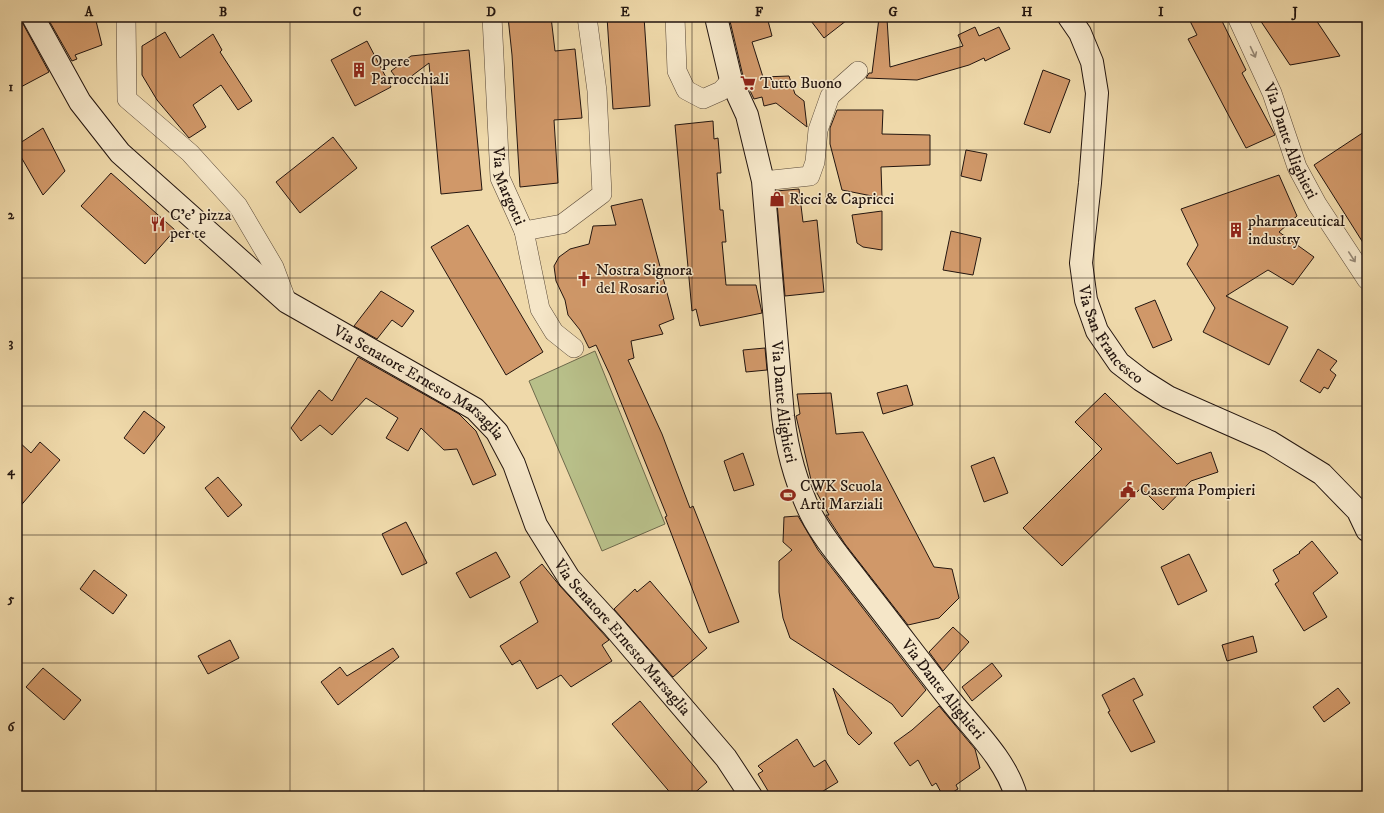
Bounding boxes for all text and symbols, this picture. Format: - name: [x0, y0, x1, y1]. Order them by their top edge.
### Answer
- text: A: [84, 4, 94, 20]
- text: B: [219, 4, 227, 20]
- text: C: [353, 4, 362, 20]
- text: D: [486, 4, 496, 20]
- text: E: [620, 4, 630, 20]
- text: F: [755, 4, 764, 20]
- text: G: [888, 4, 898, 20]
- text: H: [1022, 4, 1033, 20]
- text: I: [1158, 4, 1164, 20]
- text: J: [1290, 4, 1298, 21]
- one-way arrow: [1250, 46, 1257, 58]
- place label: Opere Parrocchiali: [371, 51, 449, 89]
- building icon: Opere Parrocchiali: [350, 61, 368, 79]
- place label: Tutto Buono: [760, 73, 842, 93]
- supermarket icon: Tutto Buono: [739, 74, 757, 92]
- text: 1: [9, 79, 14, 95]
- street label: Via Dante Alighieri: [1258, 79, 1322, 202]
- street label: Via Margotti: [488, 145, 530, 228]
- place label: Ricci & Capricci: [789, 189, 894, 209]
- shop icon: Ricci & Capricci: [768, 190, 786, 208]
- place label: C'e' pizza per te: [169, 205, 232, 243]
- text: 2: [8, 207, 15, 223]
- place label: pharmaceutical industry: [1247, 211, 1345, 249]
- restaurant icon: C'e' pizza per te: [149, 215, 167, 233]
- building icon: pharmaceutical industry: [1227, 221, 1245, 239]
- one-way arrow: [1348, 251, 1356, 262]
- place label: Nostra Signora del Rosario: [596, 260, 693, 298]
- church icon: Nostra Signora del Rosario: [575, 270, 593, 288]
- street label: Via San Francesco: [1074, 283, 1148, 388]
- street label: Via Senatore Ernesto Marsaglia: [329, 320, 509, 443]
- text: 3: [9, 335, 14, 351]
- street label: Via Dante Alighieri: [767, 339, 802, 465]
- text: 4: [6, 463, 15, 480]
- place label: CWK Scuola Arti Marziali: [800, 476, 883, 514]
- place label: Caserma Pompieri: [1140, 480, 1255, 500]
- public building icon: Caserma Pompieri: [1119, 481, 1137, 499]
- sports icon: CWK Scuola Arti Marziali: [779, 486, 797, 504]
- street label: Via Senatore Ernesto Marsaglia: [549, 554, 695, 720]
- text: 5: [7, 591, 15, 607]
- street label: Via Dante Alighieri: [896, 634, 989, 744]
- text: 6: [8, 719, 16, 735]

